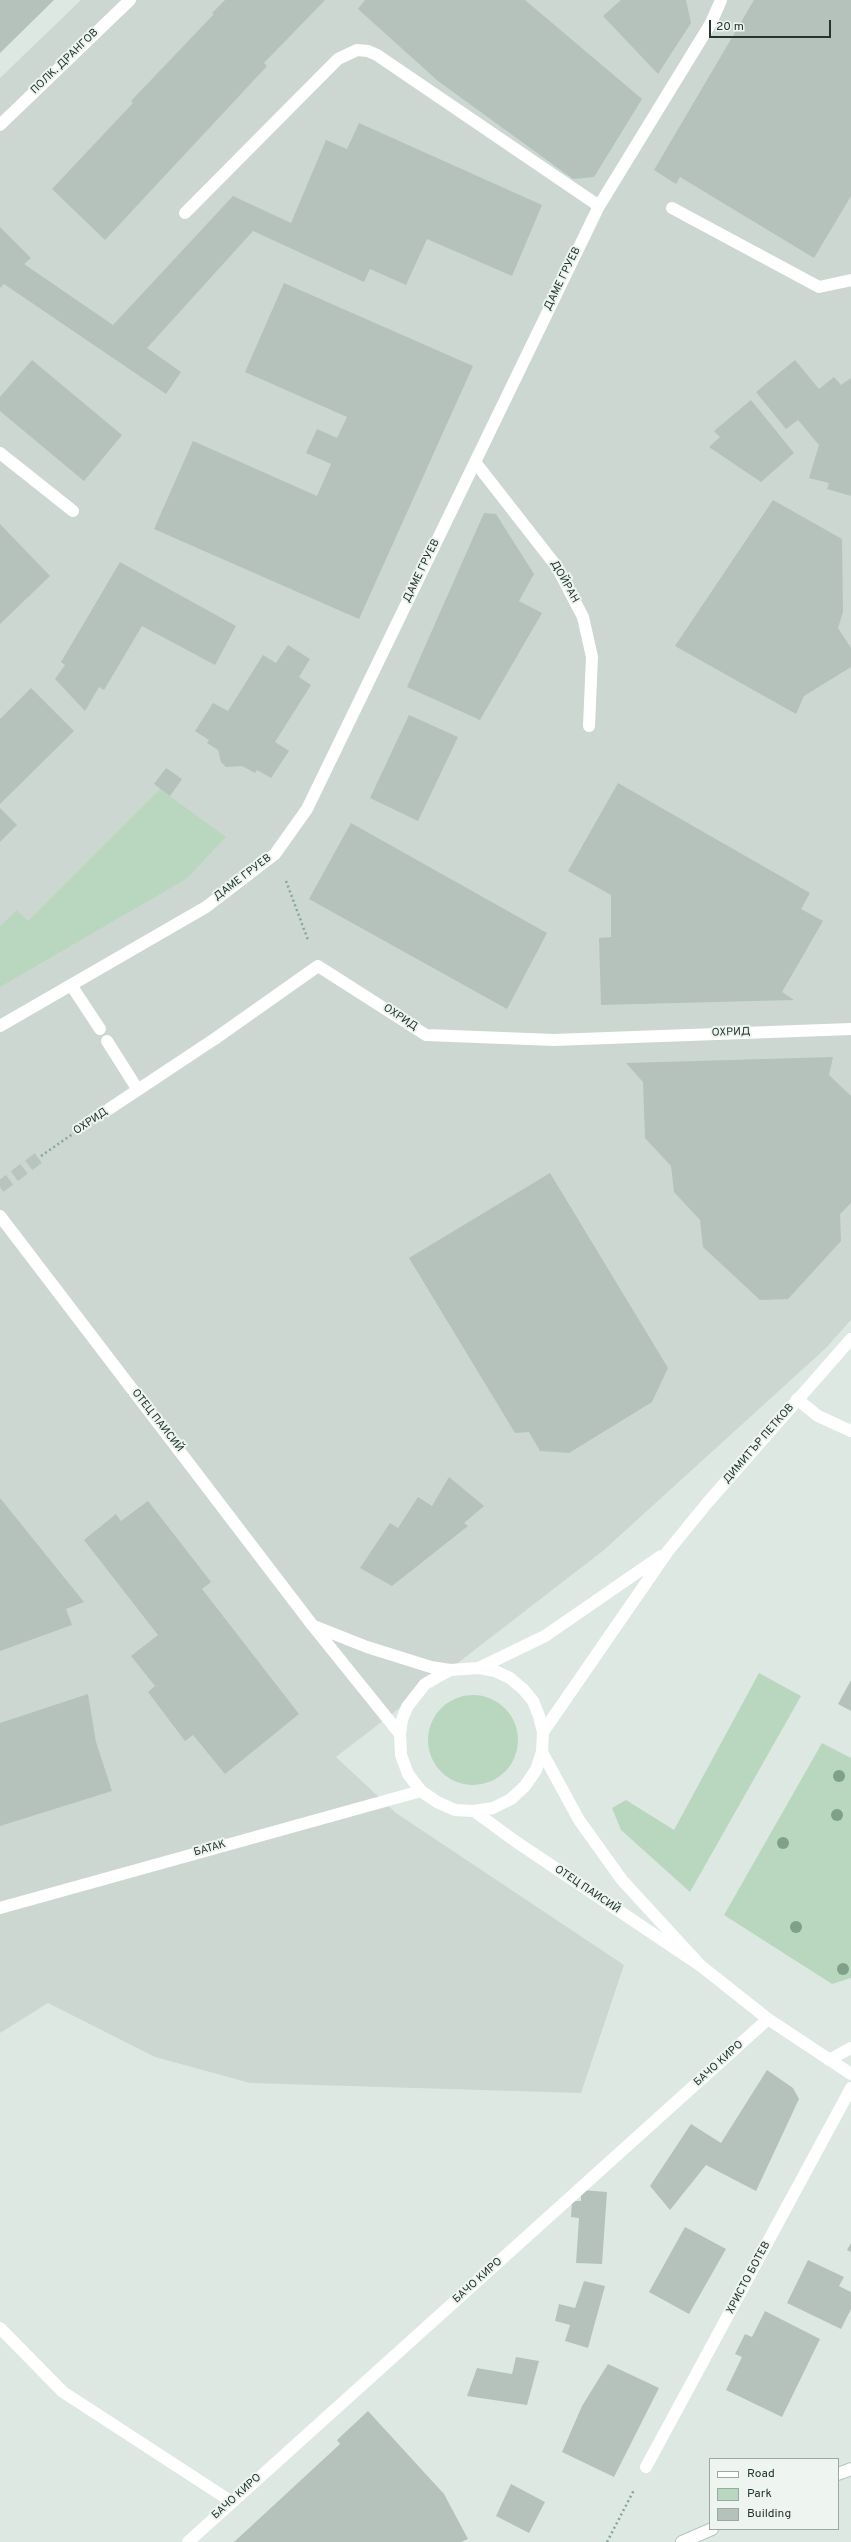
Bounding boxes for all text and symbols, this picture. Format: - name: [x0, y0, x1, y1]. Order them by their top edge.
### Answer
- scale bar: [711, 12, 833, 38]
- text: 20 m: [716, 19, 744, 35]
- street label: ПОЛК. ДРАНГОВ: [29, 27, 101, 97]
- street label: ДАМЕ ГРУЕВ: [542, 245, 584, 313]
- street label: ДАМЕ ГРУЕВ: [401, 537, 443, 605]
- street label: ДОЙРАН: [547, 558, 581, 606]
- street label: ДАМЕ ГРУЕВ: [212, 852, 274, 904]
- street label: ОХРИД: [380, 1002, 420, 1034]
- street label: ОХРИД: [711, 1026, 751, 1040]
- street label: ОХРИД: [71, 1106, 111, 1138]
- street label: ОТЕЦ ПАИСИЙ: [128, 1387, 186, 1455]
- street label: ДИМИТЪР ПЕТКОВ: [721, 1401, 797, 1487]
- street label: БАТАК: [192, 1838, 228, 1860]
- street label: ОТЕЦ ПАИСИЙ: [552, 1863, 622, 1917]
- street label: БАЧО КИРО: [692, 2038, 746, 2090]
- street label: ХРИСТО БОТЕВ: [724, 2239, 774, 2317]
- street label: БАЧО КИРО: [451, 2255, 505, 2307]
- legend: [709, 2458, 839, 2530]
- text: Road: [747, 2466, 775, 2482]
- street label: БАЧО КИРО: [210, 2471, 264, 2523]
- text: Park: [747, 2486, 772, 2502]
- text: Building: [747, 2506, 791, 2522]

